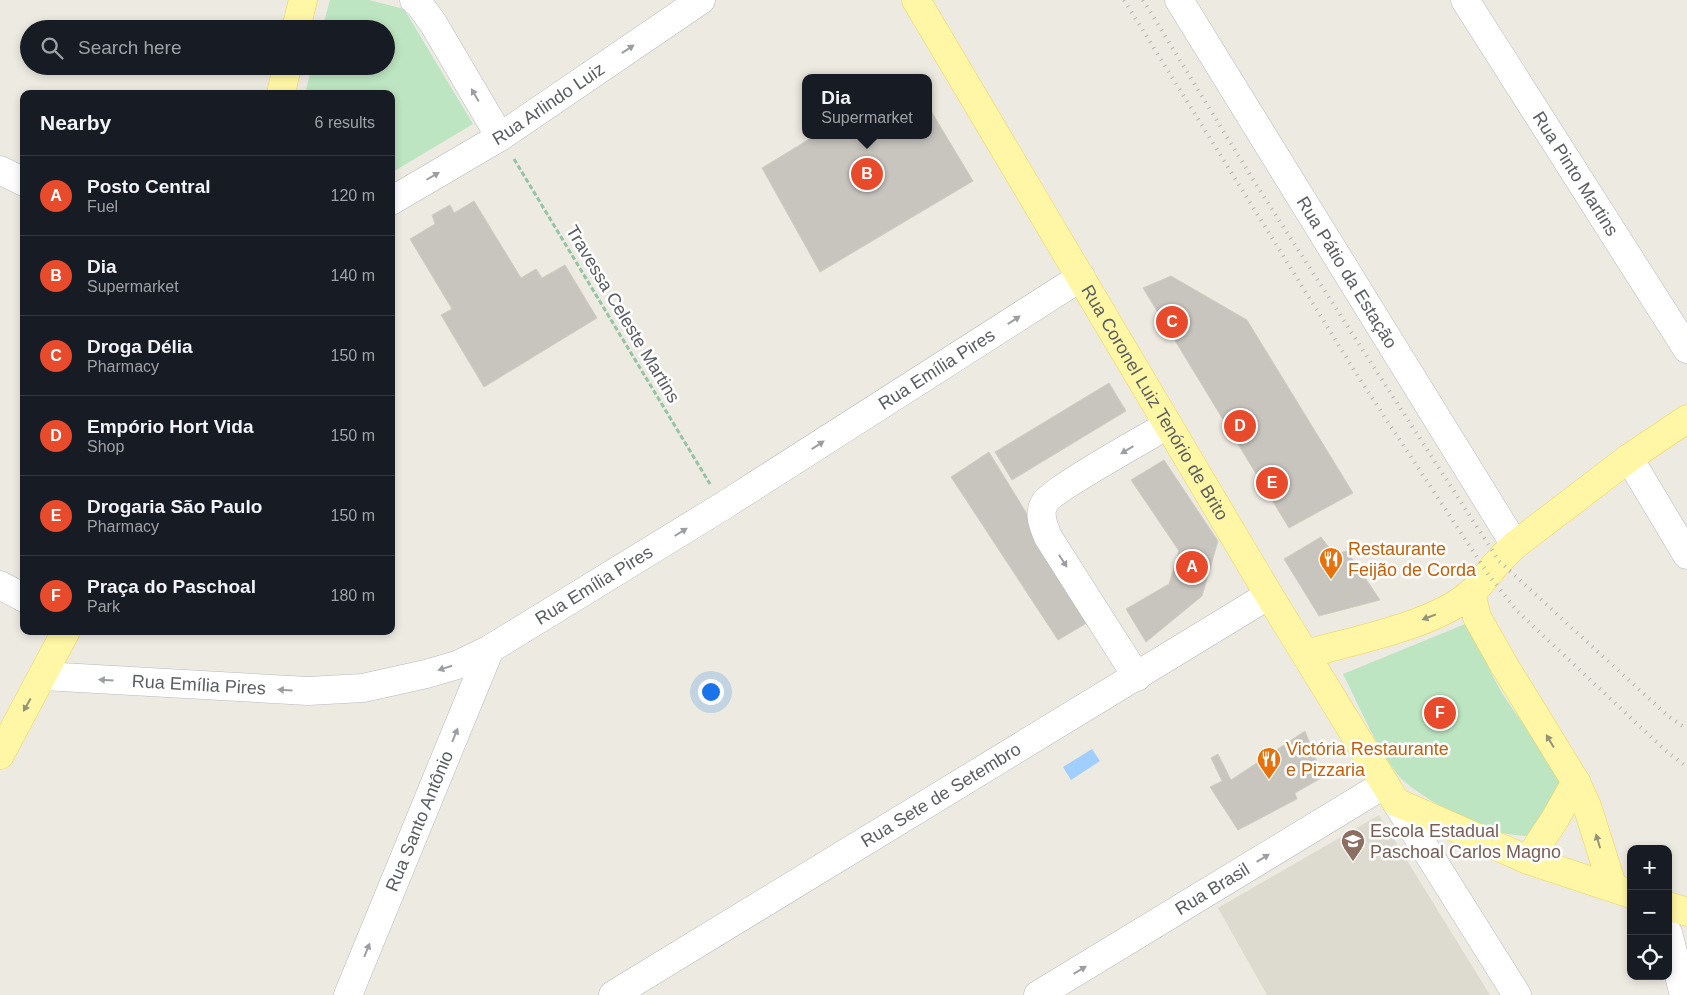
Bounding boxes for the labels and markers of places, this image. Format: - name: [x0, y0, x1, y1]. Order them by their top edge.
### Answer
- pin: B: [851, 155, 883, 193]
- pin: C: [1156, 303, 1188, 341]
- pin: D: [1224, 407, 1256, 445]
- pin: E: [1256, 464, 1288, 502]
- place label: Restaurante Feijão de Corda: [1348, 539, 1477, 580]
- restaurant icon: Restaurante Feijão de Corda: [1318, 546, 1344, 580]
- pin: A: [1176, 548, 1208, 586]
- pin: F: [1424, 694, 1456, 732]
- place label: Victória Restaurante e Pizzaria: [1286, 739, 1449, 780]
- restaurant icon: Victória Restaurante e Pizzaria: [1256, 746, 1282, 780]
- place label: Escola Estadual Paschoal Carlos Magno: [1370, 821, 1561, 862]
- school or university icon: Escola Estadual Paschoal Carlos Magno: [1340, 828, 1366, 862]

